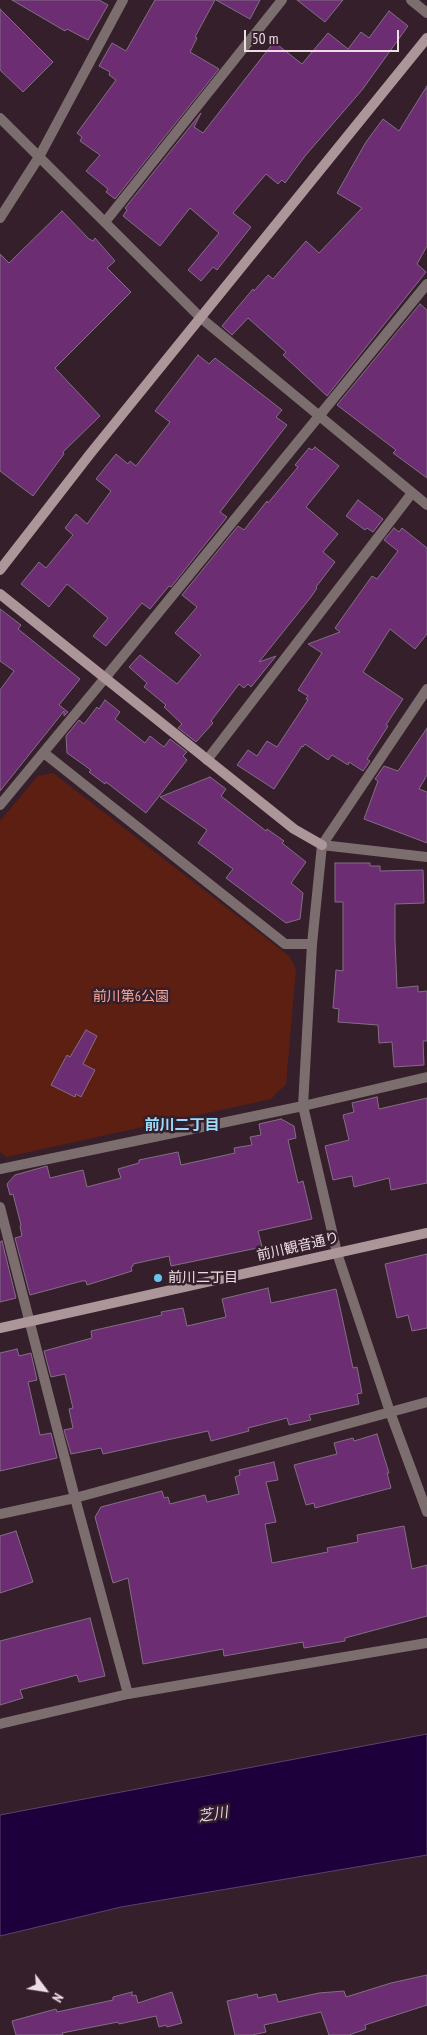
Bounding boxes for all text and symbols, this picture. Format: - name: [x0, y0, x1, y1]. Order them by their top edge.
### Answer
- scale bar: [247, 20, 402, 52]
- text: 50 m: [252, 29, 278, 48]
- park label: 前川第6公園: [93, 989, 169, 1005]
- district label: 前川二丁目: [145, 1117, 219, 1135]
- street label: 前川観音通り: [255, 1229, 341, 1265]
- place label: 前川二丁目: [168, 1270, 238, 1286]
- marker: 前川二丁目: [152, 1272, 164, 1284]
- water label: 芝川: [197, 1804, 229, 1826]
- north arrow: [20, 1965, 70, 2015]
- text: N: [48, 1990, 68, 2006]

